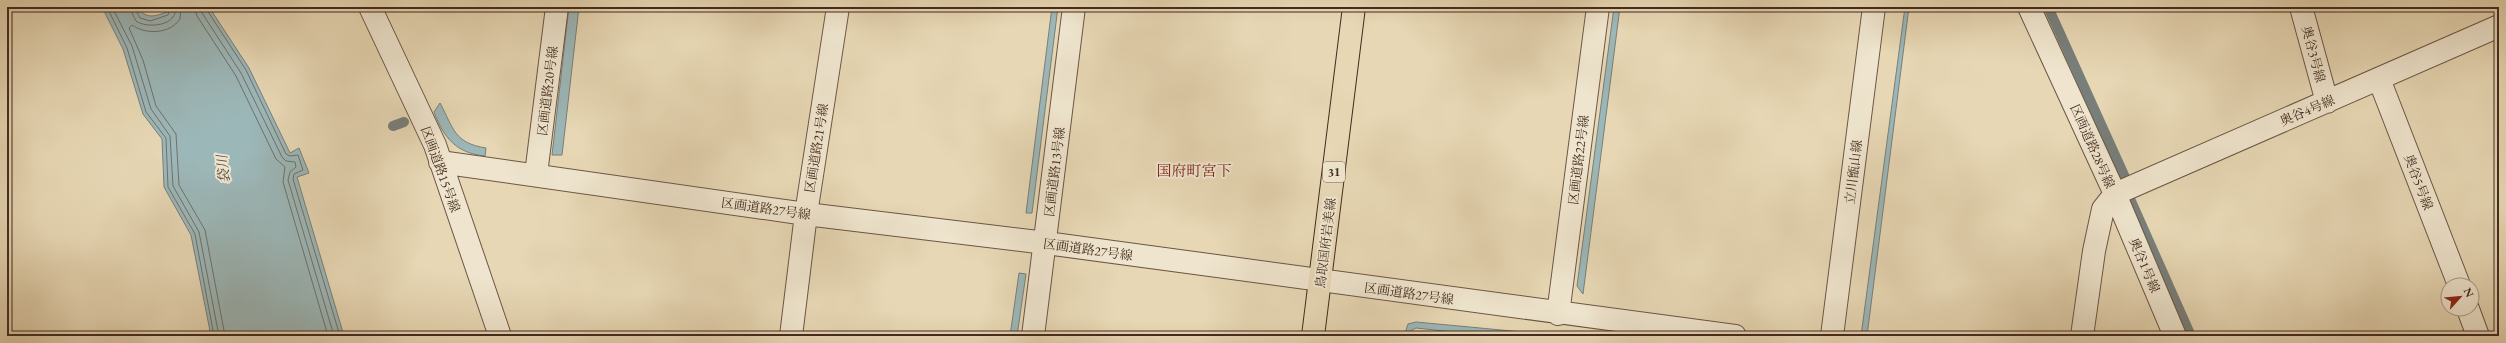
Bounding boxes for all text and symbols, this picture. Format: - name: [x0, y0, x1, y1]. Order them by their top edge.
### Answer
- street label: 奥谷3号線: [2298, 24, 2329, 84]
- street label: 区画道路20号線: [534, 45, 561, 137]
- street label: 奥谷4号線: [2277, 91, 2337, 130]
- street label: 区画道路28号線: [2066, 101, 2119, 191]
- street label: 区画道路21号線: [801, 102, 832, 194]
- street label: 区画道路22号線: [1565, 114, 1592, 206]
- street label: 区画道路15号線: [417, 124, 464, 215]
- street label: 区画道路13号線: [1041, 126, 1068, 218]
- street label: 立川甑山線: [1841, 139, 1866, 205]
- water label: 袋川: [212, 152, 233, 184]
- street label: 奥谷5号線: [2400, 152, 2437, 212]
- district label: 国府町宮下: [1156, 161, 1232, 180]
- road number: 31: [1323, 162, 1345, 182]
- street label: 区画道路27号線: [720, 194, 812, 223]
- street label: 鳥取国府岩美線: [1312, 197, 1339, 289]
- street label: 区画道路27号線: [1042, 235, 1134, 264]
- street label: 奥谷1号線: [2125, 235, 2164, 295]
- north arrow: [2440, 277, 2480, 317]
- street label: 区画道路27号線: [1363, 279, 1455, 308]
- text: N: [2461, 285, 2477, 300]

